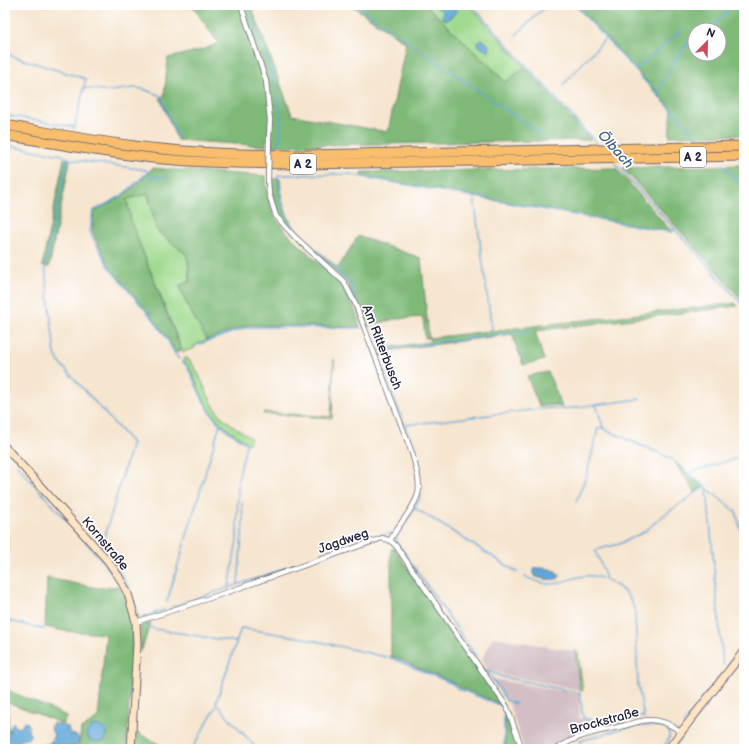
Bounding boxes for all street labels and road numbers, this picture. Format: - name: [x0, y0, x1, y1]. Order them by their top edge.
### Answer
- road number: A 2: [680, 147, 706, 167]
- road number: A 2: [290, 154, 316, 174]
- street label: Am Ritterbusch: [359, 303, 406, 392]
- street label: Kornstraße: [78, 514, 132, 574]
- street label: Jagdweg: [316, 525, 371, 557]
- street label: Brockstraße: [568, 704, 641, 738]

